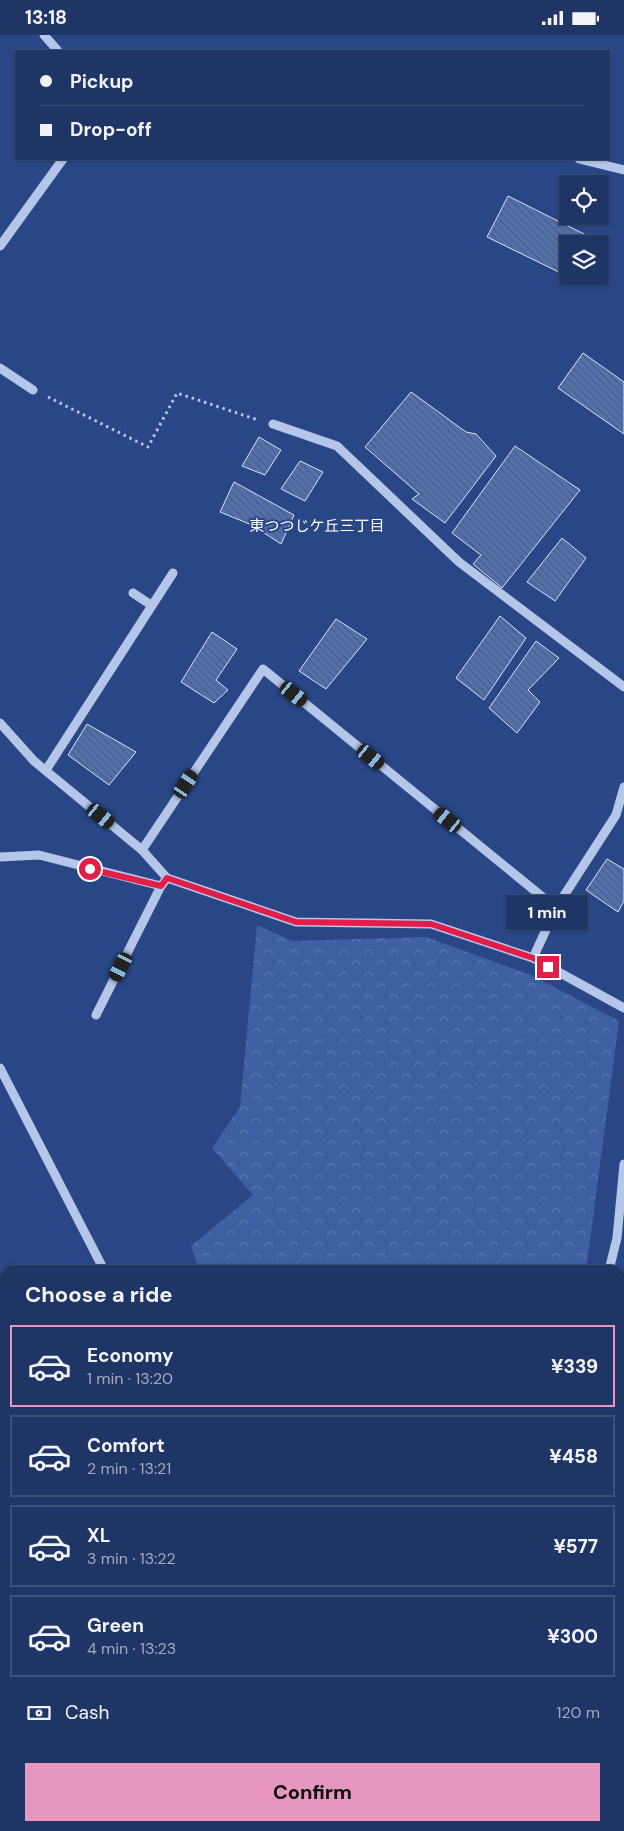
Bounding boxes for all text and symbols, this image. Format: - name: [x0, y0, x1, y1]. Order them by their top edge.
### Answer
- text: 13:18: [25, 5, 67, 30]
- text: Pickup: [70, 69, 134, 94]
- text: Drop-off: [70, 117, 152, 142]
- map controls: [559, 175, 609, 285]
- button: locate: [559, 175, 609, 225]
- button: layers: [559, 235, 609, 285]
- district label: 東つつじケ丘三丁目: [249, 516, 385, 536]
- car: [277, 679, 310, 709]
- car: [354, 742, 387, 772]
- car: [171, 767, 200, 801]
- car: [84, 801, 117, 831]
- car: [431, 805, 464, 835]
- route start: [79, 858, 101, 880]
- callout: 1 min: [507, 895, 589, 929]
- text: 1 min: [527, 902, 567, 923]
- car: [107, 950, 134, 984]
- route end: [537, 956, 559, 978]
- text: Choose a ride: [25, 1280, 173, 1309]
- text: Economy: [87, 1343, 174, 1368]
- icon: car: [27, 1344, 72, 1389]
- text: ¥339: [551, 1354, 598, 1379]
- text: 1 min · 13:20: [87, 1368, 173, 1389]
- text: Comfort: [87, 1433, 165, 1458]
- icon: car: [27, 1434, 72, 1479]
- text: ¥458: [549, 1444, 598, 1469]
- text: 2 min · 13:21: [87, 1458, 171, 1479]
- text: XL: [87, 1523, 110, 1548]
- icon: car: [27, 1524, 72, 1569]
- text: ¥577: [553, 1534, 598, 1559]
- text: 3 min · 13:22: [87, 1548, 176, 1569]
- text: Green: [87, 1613, 144, 1638]
- icon: car: [27, 1614, 72, 1659]
- text: ¥300: [547, 1624, 598, 1649]
- text: 4 min · 13:23: [87, 1638, 176, 1659]
- icon: cash: [25, 1699, 53, 1727]
- text: Cash: [65, 1700, 109, 1725]
- text: 120 m: [556, 1702, 600, 1723]
- button: Confirm: [25, 1763, 600, 1821]

